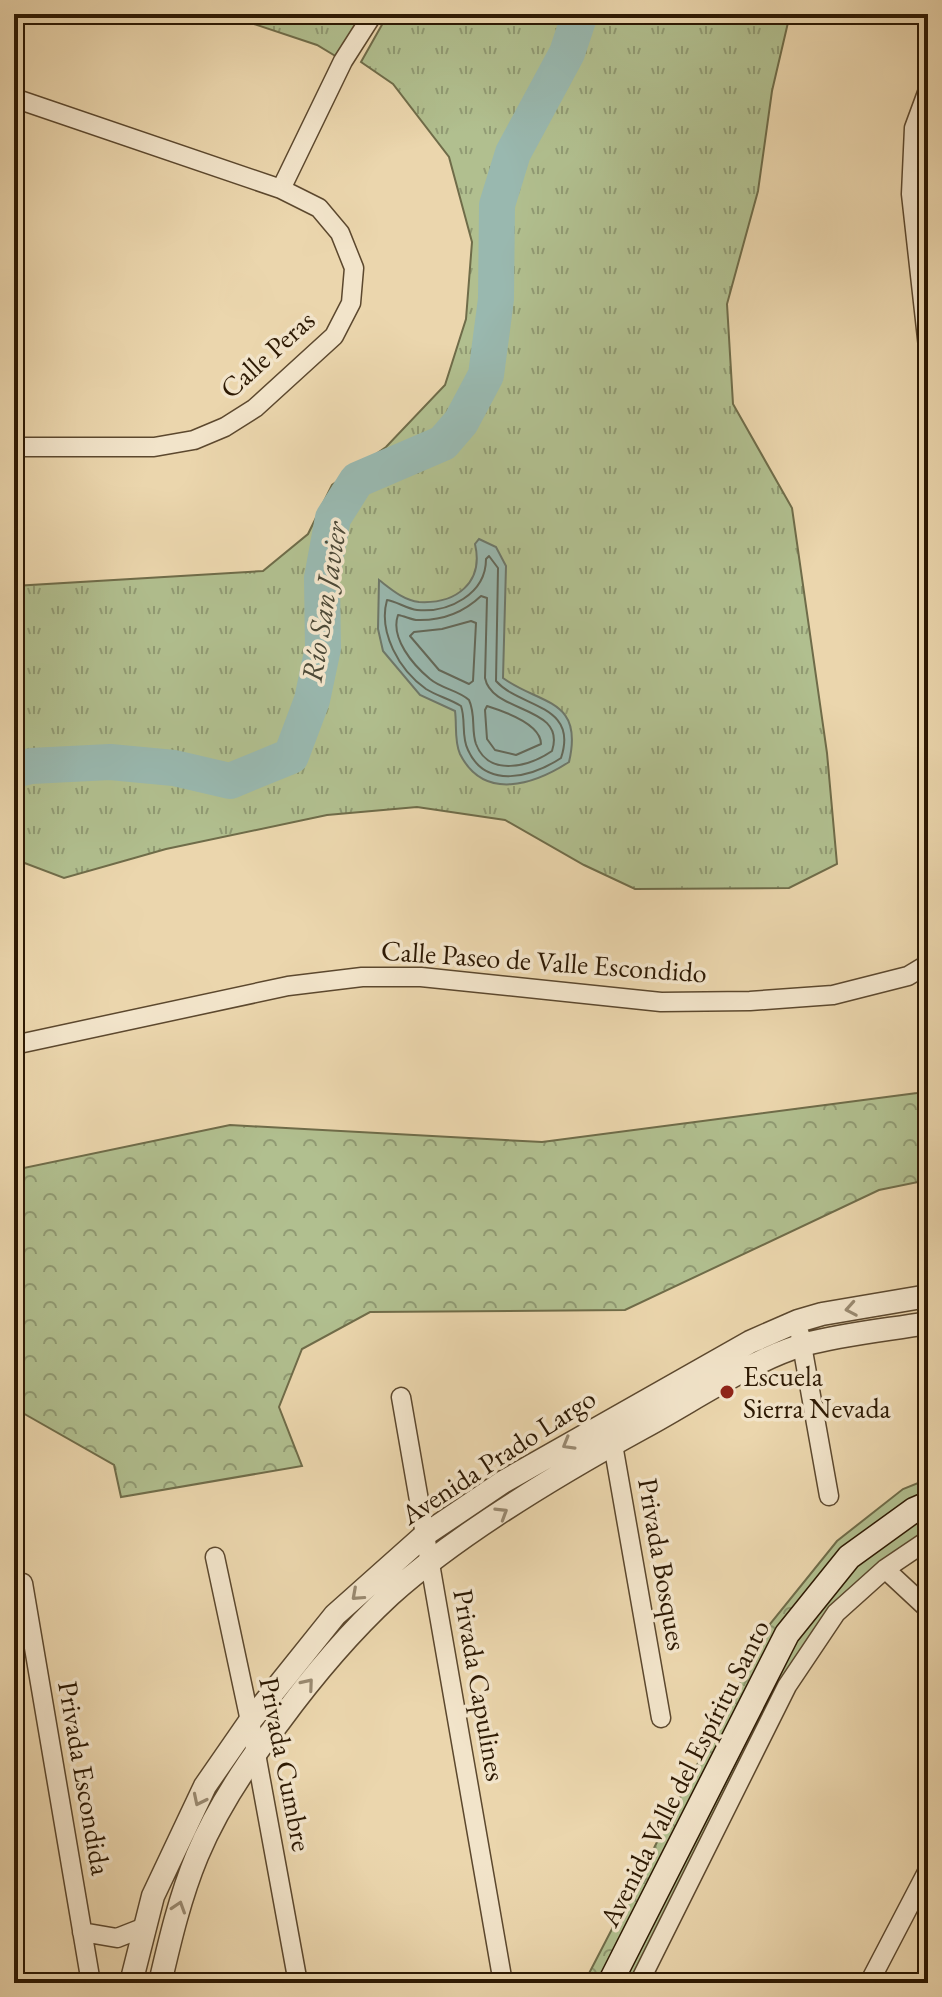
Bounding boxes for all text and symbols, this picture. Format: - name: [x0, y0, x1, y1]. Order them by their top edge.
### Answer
- street label: Calle Peras: [212, 302, 322, 406]
- water label: Río San Javier: [292, 517, 356, 685]
- street label: Calle Paseo de Valle Escondido: [380, 932, 708, 990]
- one-way arrow: [844, 1300, 858, 1317]
- place label: Escuela Sierra Nevada: [743, 1358, 892, 1426]
- street label: Avenida Prado Largo: [393, 1380, 602, 1533]
- marker: Escuela Sierra Nevada: [718, 1383, 736, 1401]
- one-way arrow: [562, 1434, 577, 1450]
- street label: Privada Bosques: [630, 1475, 696, 1653]
- one-way arrow: [493, 1508, 508, 1523]
- one-way arrow: [352, 1586, 367, 1600]
- street label: Privada Capulines: [445, 1586, 515, 1784]
- street label: Avenida Valle del Espíritu Santo: [590, 1613, 777, 1934]
- street label: Privada Cumbre: [251, 1674, 321, 1854]
- street label: Privada Escondida: [50, 1678, 120, 1879]
- one-way arrow: [298, 1679, 313, 1693]
- one-way arrow: [193, 1792, 209, 1807]
- one-way arrow: [169, 1901, 185, 1915]

